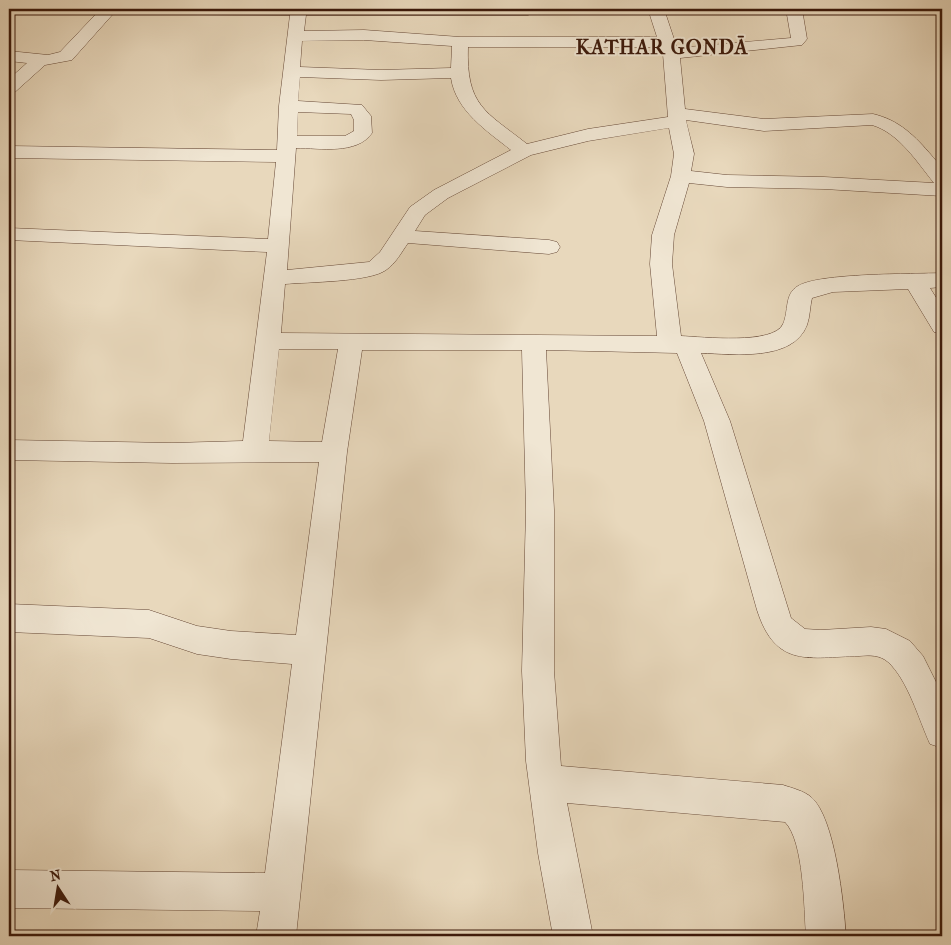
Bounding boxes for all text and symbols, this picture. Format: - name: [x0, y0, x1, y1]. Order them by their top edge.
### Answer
- district label: KATHAR GONDĀ: [576, 35, 748, 59]
- north arrow: [32, 862, 82, 912]
- text: N: [48, 866, 63, 885]

